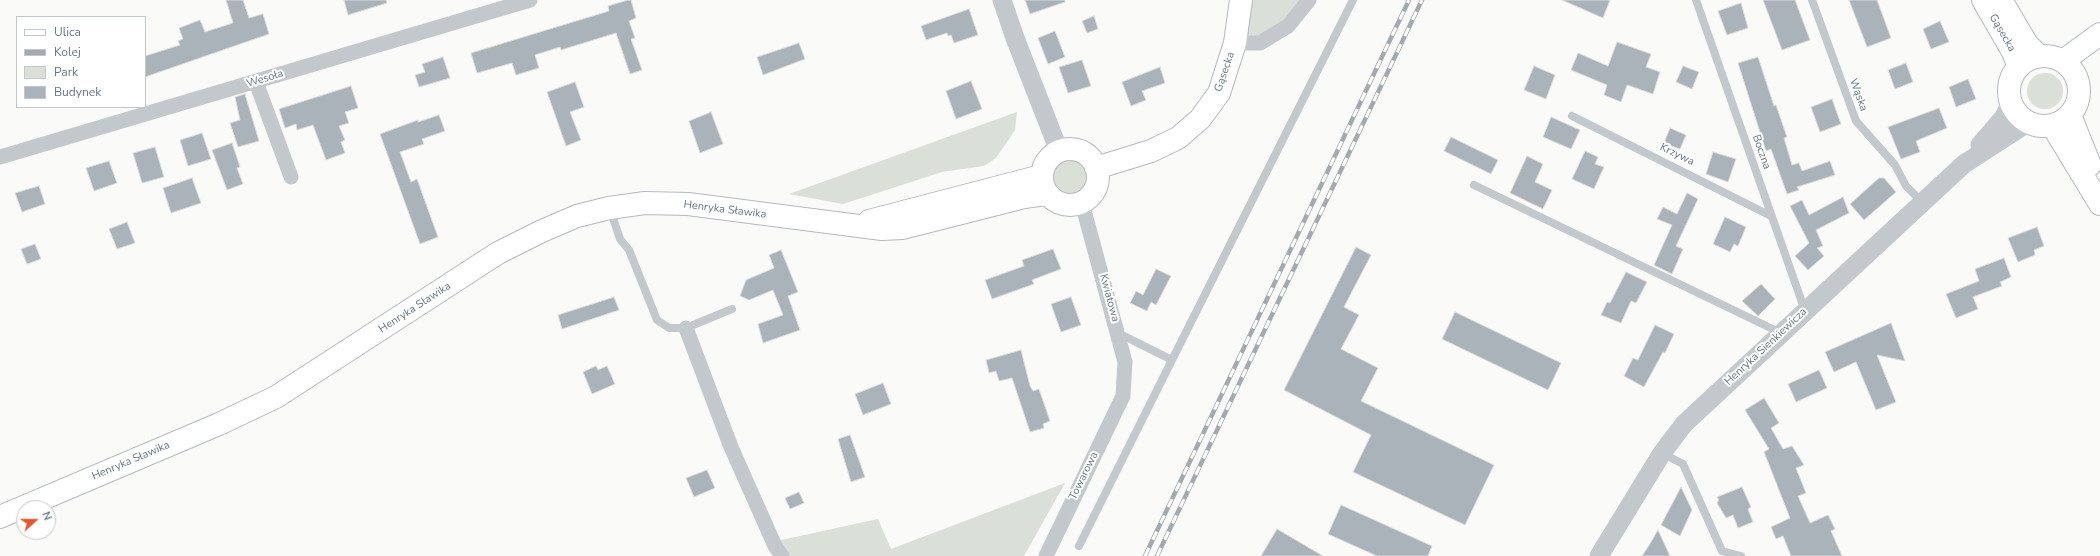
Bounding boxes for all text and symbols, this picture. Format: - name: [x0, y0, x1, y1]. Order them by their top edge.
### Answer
- street label: Gąsecka: [1986, 12, 2018, 54]
- legend: [16, 16, 146, 108]
- text: Ulica: [54, 24, 81, 40]
- text: Kolej: [54, 44, 81, 60]
- street label: Gąsecka: [1212, 50, 1238, 94]
- text: Park: [54, 64, 78, 80]
- street label: Wesoła: [245, 67, 285, 91]
- street label: Wąska: [1846, 77, 1870, 113]
- text: Budynek: [54, 84, 101, 100]
- street label: Boczna: [1749, 133, 1773, 171]
- street label: Krzywa: [1658, 141, 1696, 169]
- street label: Henryka Sławika: [683, 198, 767, 222]
- street label: Kwiatowa: [1096, 273, 1122, 323]
- street label: Henryka Sławika: [376, 280, 454, 336]
- street label: Henryka Sienkiewicza: [1722, 306, 1810, 388]
- street label: Henryka Sławika: [90, 439, 172, 483]
- street label: Towarowa: [1067, 450, 1101, 502]
- north arrow: [16, 500, 56, 540]
- text: N: [38, 509, 55, 522]

